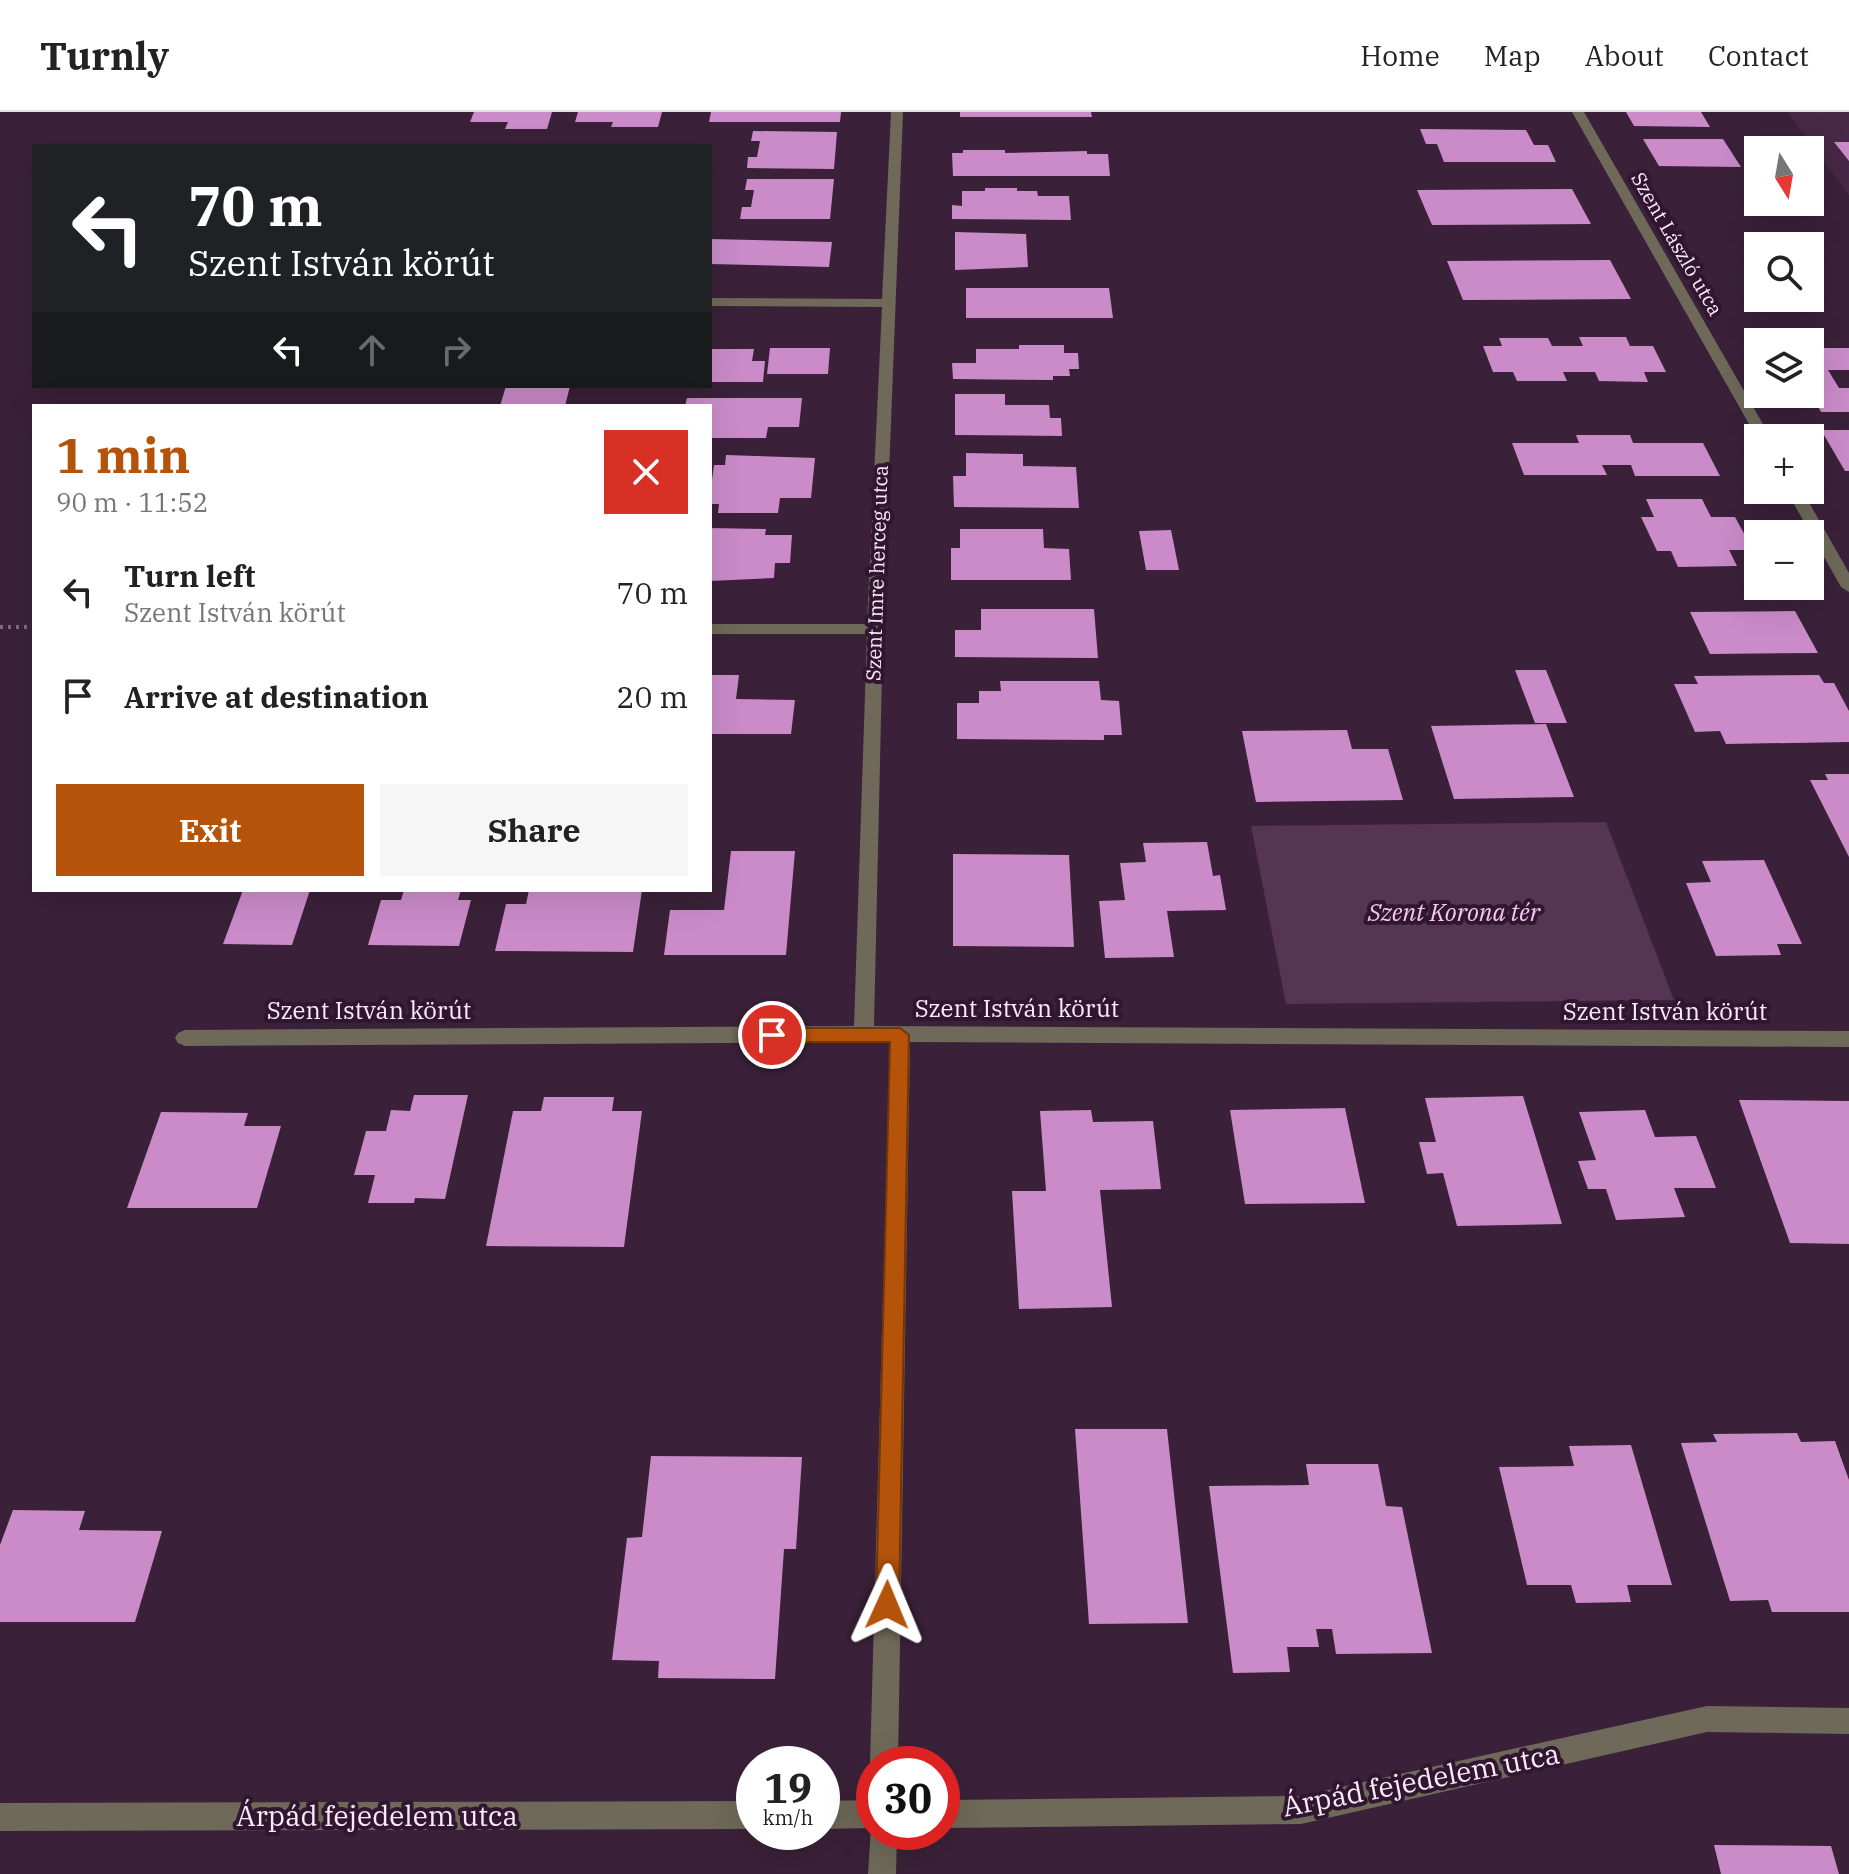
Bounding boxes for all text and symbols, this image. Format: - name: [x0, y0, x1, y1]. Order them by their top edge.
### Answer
- text: Turnly: [40, 31, 169, 80]
- text: Home: [1360, 37, 1440, 74]
- text: Map: [1484, 37, 1541, 74]
- text: About: [1585, 37, 1664, 74]
- text: Contact: [1708, 37, 1809, 74]
- north arrow: [1744, 136, 1824, 216]
- map controls: [1744, 136, 1824, 600]
- street label: Szent László utca: [1625, 167, 1730, 321]
- text: 70 m: [188, 169, 323, 241]
- icon: left: [56, 176, 160, 280]
- button: search: [1744, 232, 1824, 312]
- text: Szent István körút: [188, 239, 495, 286]
- icon: left: [266, 328, 310, 372]
- icon: ahead: [350, 328, 394, 372]
- icon: right: [434, 328, 478, 372]
- button: layers: [1744, 328, 1824, 408]
- text: 1 min: [56, 424, 190, 486]
- button: +: [1744, 424, 1824, 504]
- button: close: [604, 430, 688, 514]
- street label: Szent Imre herceg utca: [859, 465, 894, 681]
- text: 90 m · 11:52: [56, 485, 208, 519]
- button: −: [1744, 520, 1824, 600]
- text: Turn left: [124, 556, 256, 595]
- icon: left: [56, 570, 100, 614]
- text: 70 m: [616, 573, 688, 612]
- text: Szent István körút: [124, 595, 346, 629]
- icon: arrive: [56, 674, 100, 718]
- text: Arrive at destination: [124, 677, 429, 716]
- text: 20 m: [616, 677, 688, 716]
- button: Exit: [56, 784, 364, 876]
- button: Share: [380, 784, 688, 876]
- park label: Szent Korona tér: [1367, 896, 1542, 928]
- street label: Szent István körút: [915, 992, 1119, 1024]
- street label: Szent István körút: [267, 994, 471, 1026]
- street label: Szent István körút: [1563, 995, 1767, 1027]
- pin: [738, 1001, 806, 1069]
- icon: arrive: [750, 1013, 794, 1057]
- position arrow: [845, 1563, 929, 1647]
- street label: Árpád fejedelem utca: [1279, 1734, 1563, 1825]
- speed limit sign: 30: [856, 1746, 960, 1850]
- text: 19: [764, 1762, 812, 1814]
- street label: Árpád fejedelem utca: [236, 1797, 518, 1834]
- text: km/h: [763, 1804, 813, 1831]

